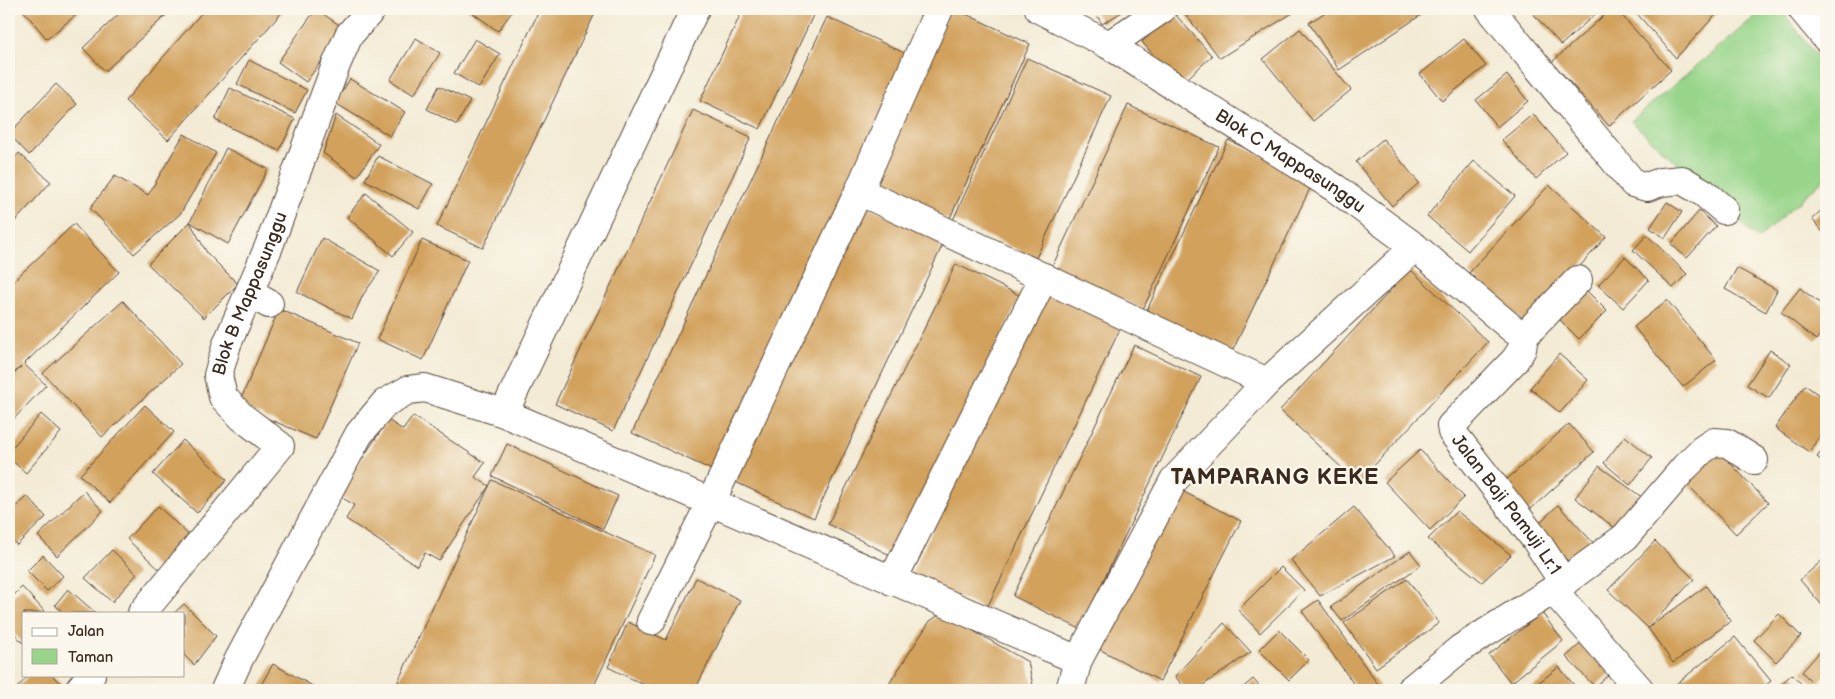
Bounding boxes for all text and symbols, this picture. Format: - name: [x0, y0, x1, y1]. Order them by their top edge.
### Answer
- street label: Blok C Mappasunggu: [1211, 105, 1369, 218]
- street label: Blok B Mappasunggu: [208, 209, 292, 378]
- street label: Jalan Baji Pamuji Lr.1: [1447, 431, 1565, 579]
- district label: TAMPARANG KEKE: [1171, 464, 1379, 491]
- legend: [22, 612, 185, 676]
- text: Jalan: [68, 622, 104, 641]
- text: Taman: [68, 648, 113, 667]

